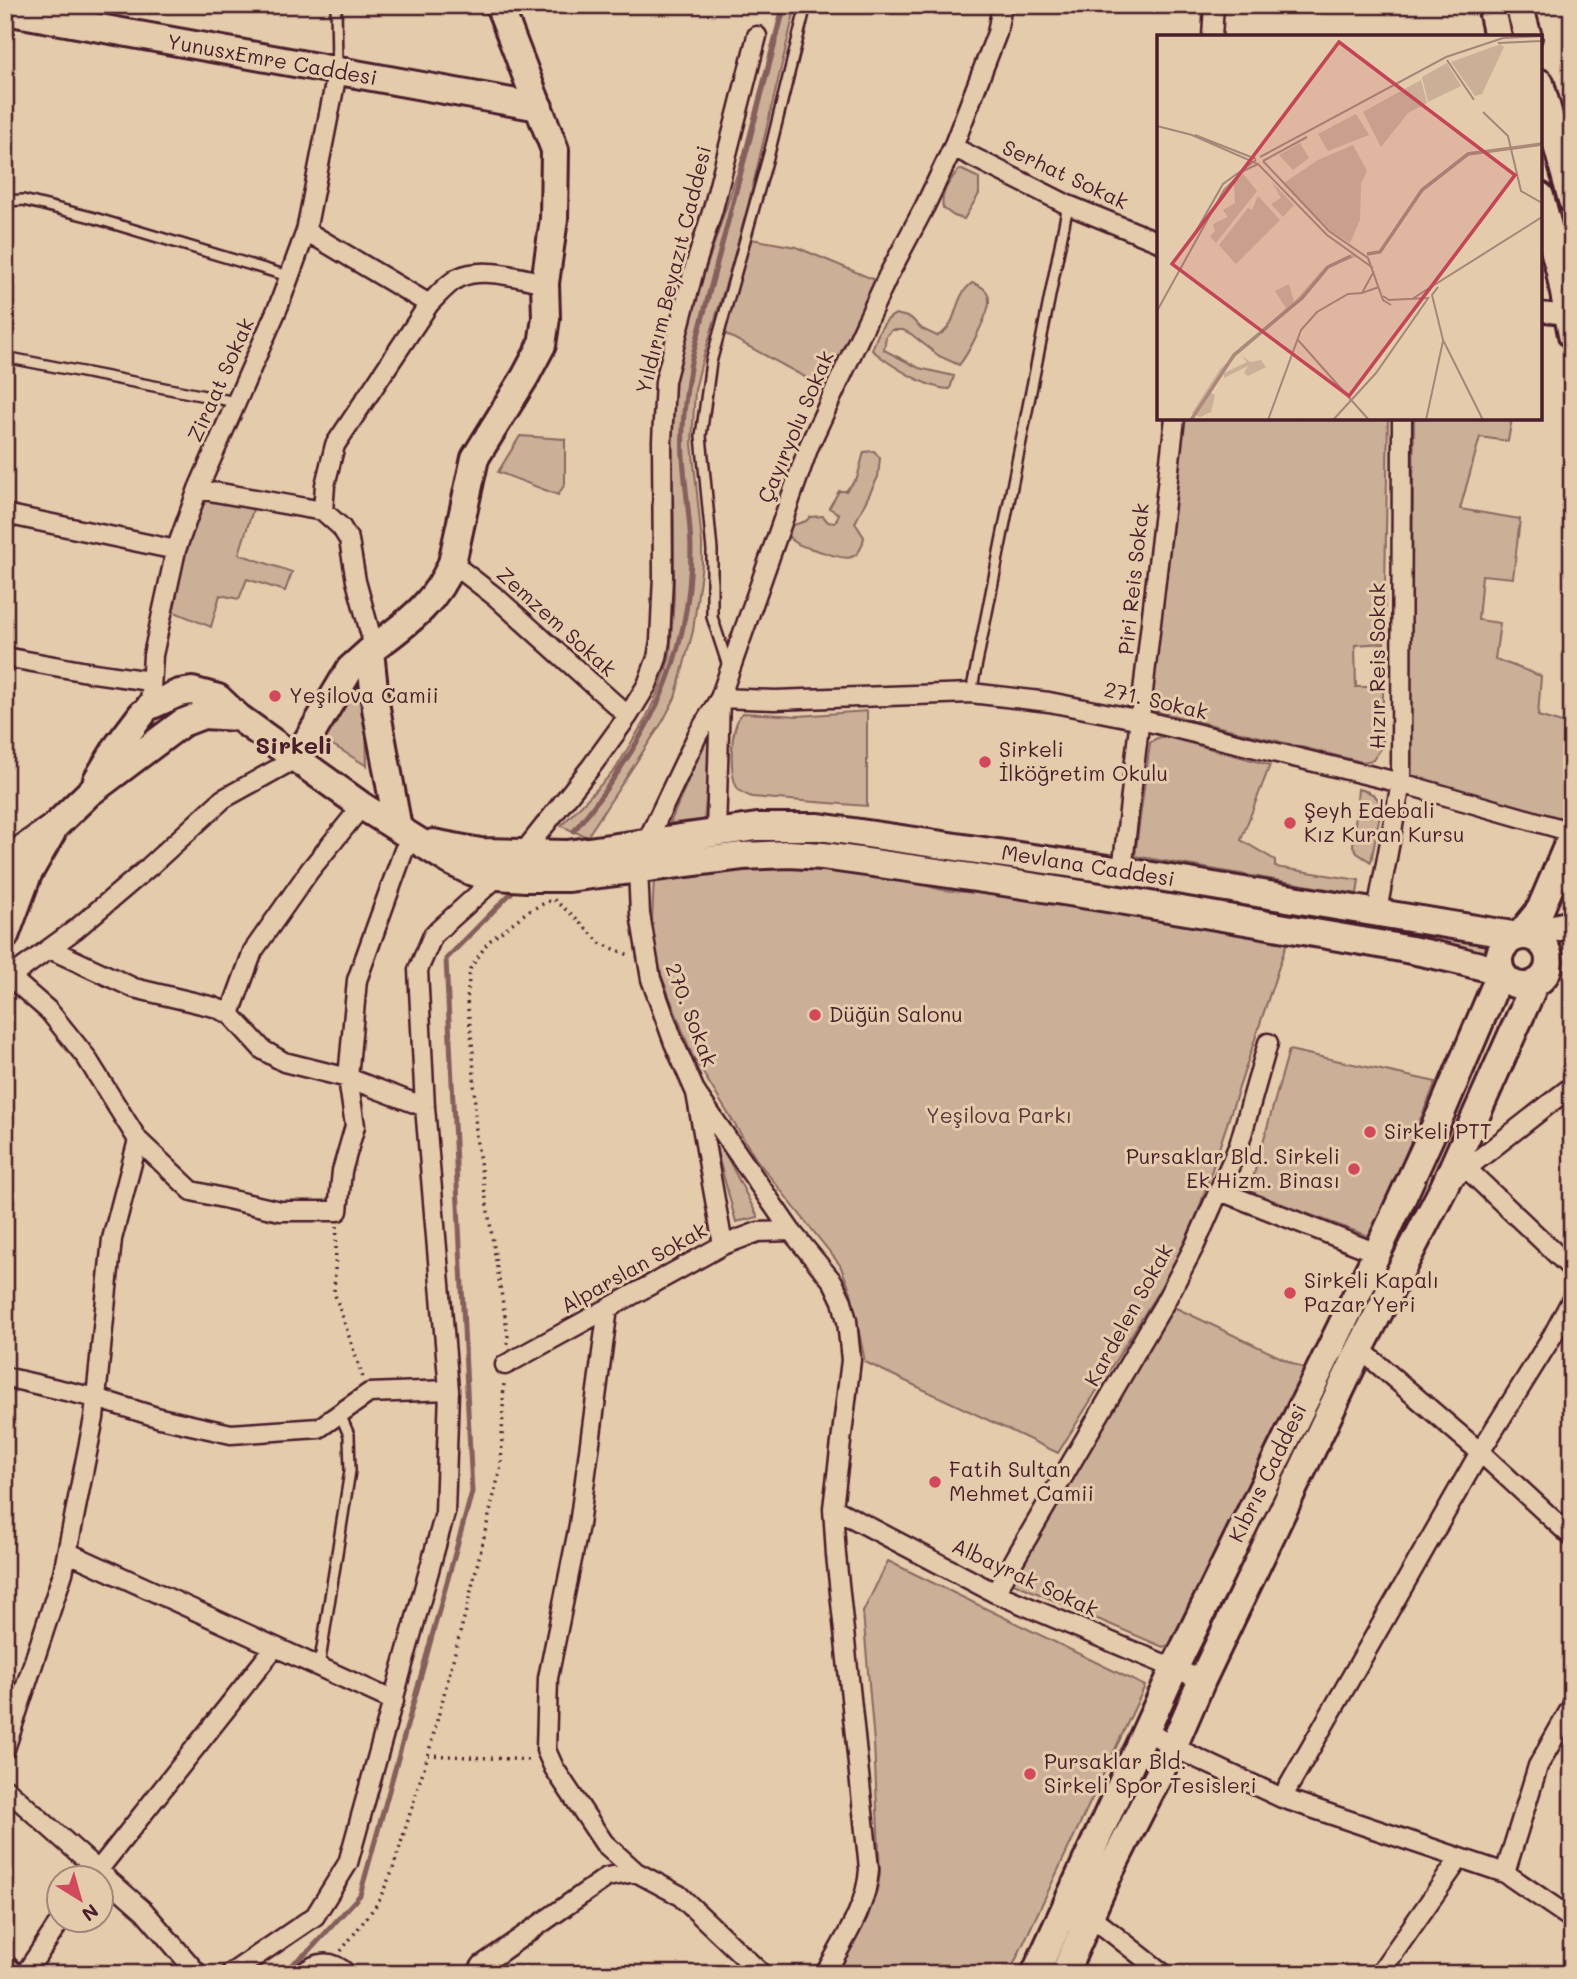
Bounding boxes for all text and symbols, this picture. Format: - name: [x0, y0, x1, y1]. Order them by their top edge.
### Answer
- street label: YunusxEmre Caddesi: [165, 27, 379, 90]
- inset map: [1157, 35, 1542, 420]
- street label: Serhat Sokak: [998, 133, 1133, 215]
- street label: Yıldırım Beyazıt Caddesi: [629, 143, 716, 397]
- street label: Ziraat Sokak: [180, 313, 259, 446]
- street label: Çayıryolu Sokak: [750, 346, 839, 507]
- street label: Piri Reis Sokak: [1111, 502, 1154, 656]
- street label: Zemzem Sokak: [492, 560, 622, 682]
- street label: Hızır Reis Sokak: [1363, 583, 1390, 749]
- street label: 271. Sokak: [1102, 675, 1211, 725]
- place label: Yeşilova Camii: [289, 681, 439, 708]
- marker: Yeşilova Camii: [267, 688, 283, 704]
- district label: Sirkeli: [255, 729, 333, 760]
- place label: Sirkeli İlköğretim Okulu: [999, 735, 1168, 786]
- marker: Sirkeli İlköğretim Okulu: [977, 754, 993, 770]
- place label: Şeyh Edebali Kız Kuran Kursu: [1304, 796, 1464, 847]
- marker: Şeyh Edebali Kız Kuran Kursu: [1282, 815, 1298, 831]
- street label: Mevlana Caddesi: [1000, 837, 1177, 892]
- street label: 270. Sokak: [660, 959, 725, 1070]
- place label: Düğün Salonu: [829, 1000, 963, 1027]
- marker: Düğün Salonu: [807, 1007, 823, 1023]
- park label: Yeşilova Parkı: [926, 1101, 1072, 1128]
- place label: Sirkeli PTT: [1384, 1117, 1492, 1144]
- marker: Sirkeli PTT: [1362, 1124, 1378, 1140]
- place label: Pursaklar Bld. Sirkeli Ek Hizm. Binası: [1126, 1142, 1340, 1193]
- marker: Pursaklar Bld. Sirkeli Ek Hizm. Binası: [1346, 1161, 1362, 1177]
- street label: Alparslan Sokak: [555, 1215, 711, 1318]
- street label: Kardelen Sokak: [1077, 1238, 1178, 1390]
- place label: Sirkeli Kapalı Pazar Yeri: [1304, 1266, 1439, 1317]
- marker: Sirkeli Kapalı Pazar Yeri: [1282, 1285, 1298, 1301]
- street label: Kıbrıs Caddesi: [1221, 1399, 1312, 1546]
- place label: Fatih Sultan Mehmet Camii: [949, 1455, 1094, 1506]
- marker: Fatih Sultan Mehmet Camii: [927, 1474, 943, 1490]
- street label: Albayrak Sokak: [948, 1531, 1103, 1622]
- place label: Pursaklar Bld. Sirkeli Spor Tesisleri: [1044, 1747, 1257, 1798]
- marker: Pursaklar Bld. Sirkeli Spor Tesisleri: [1022, 1766, 1038, 1782]
- north arrow: [46, 1864, 116, 1934]
- text: N: [77, 1899, 104, 1927]

